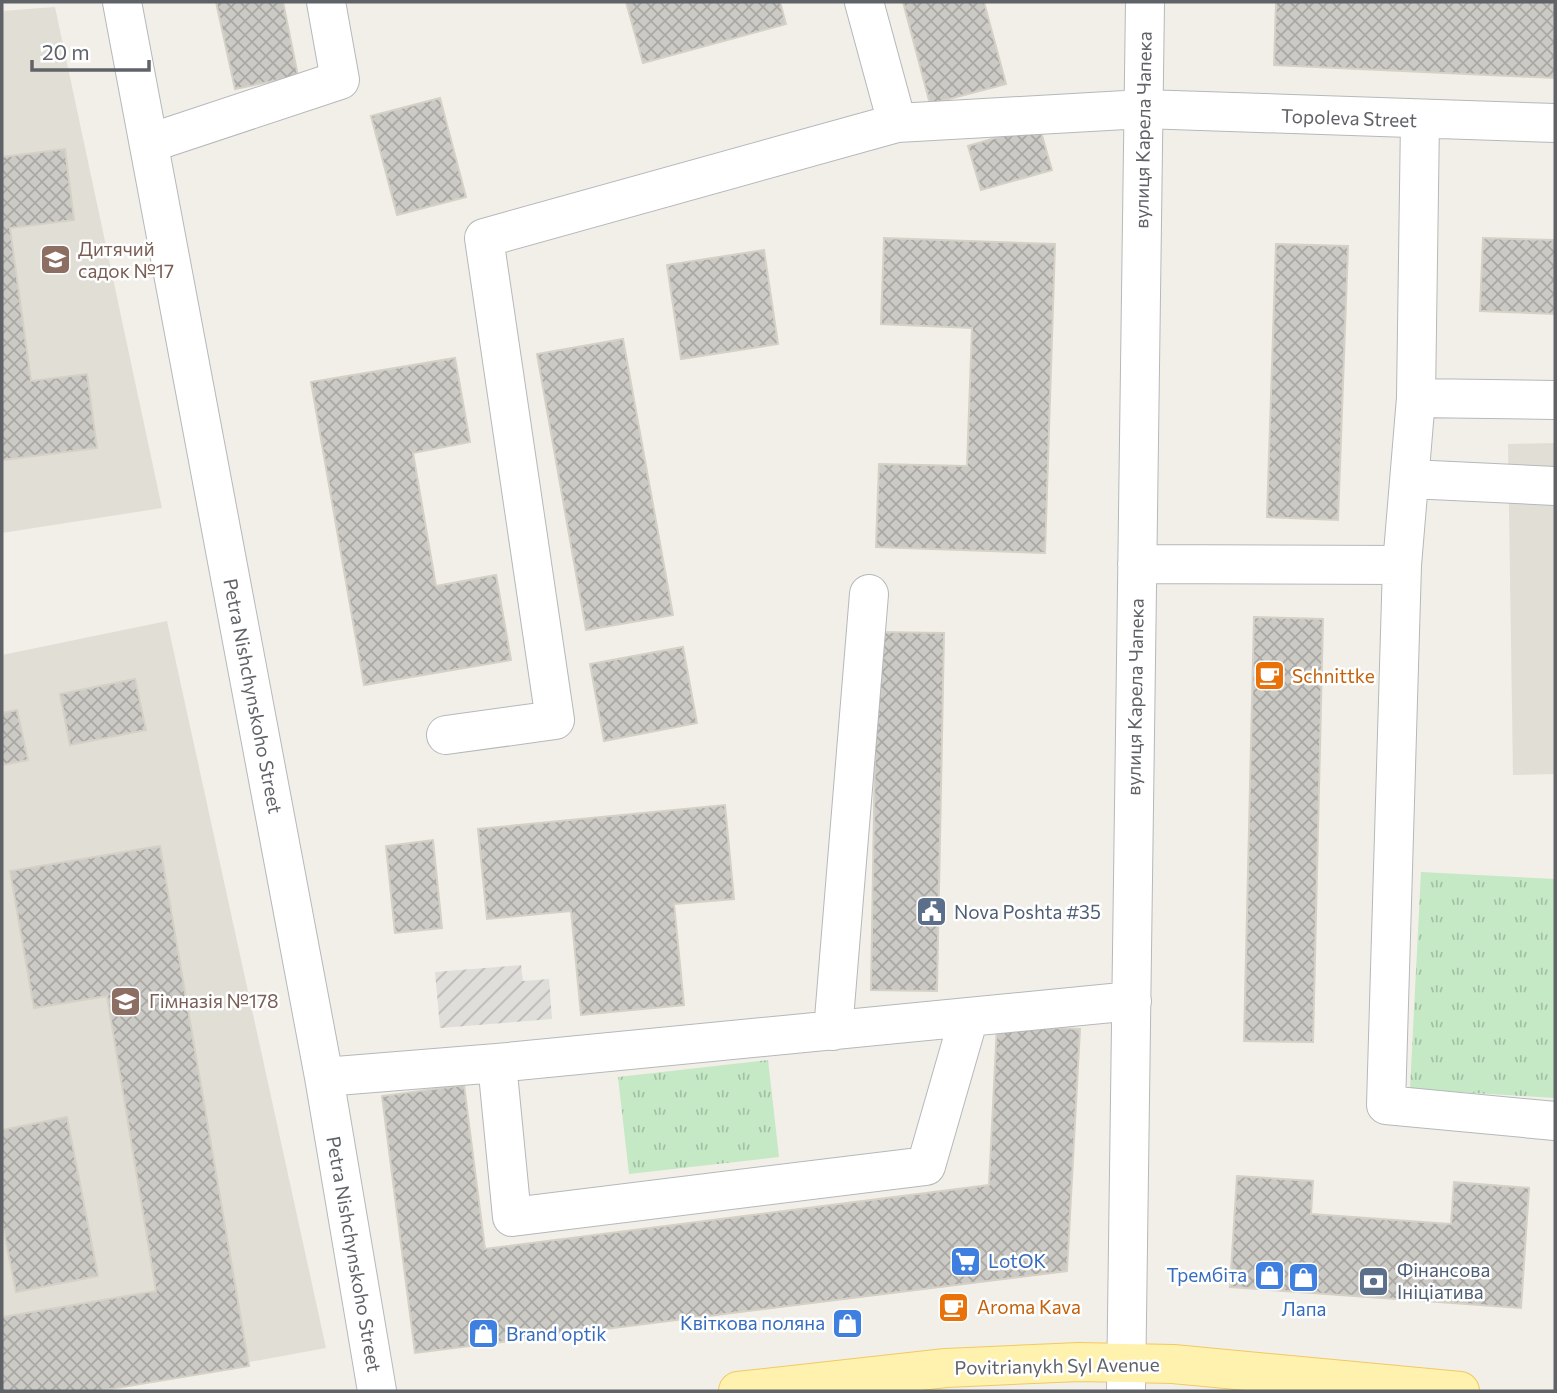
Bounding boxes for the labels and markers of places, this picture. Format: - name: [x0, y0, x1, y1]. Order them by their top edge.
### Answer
- place label: Дитячий садок №17: [78, 237, 174, 282]
- school or university icon: Дитячий садок №17: [38, 243, 72, 277]
- cafe icon: Schnittke: [1252, 659, 1286, 693]
- place label: Schnittke: [1292, 664, 1375, 687]
- public building icon: Nova Poshta #35: [914, 895, 948, 929]
- place label: Nova Poshta #35: [954, 900, 1101, 923]
- school or university icon: Гімназія №178: [109, 984, 143, 1018]
- place label: Гімназія №178: [149, 989, 278, 1012]
- supermarket icon: LotOK: [948, 1244, 982, 1278]
- place label: LotOK: [988, 1249, 1046, 1272]
- shop icon: Трембіта: [1253, 1258, 1287, 1292]
- place label: Фінансова Ініціатива: [1397, 1258, 1490, 1303]
- shop icon: Лапа: [1287, 1261, 1321, 1295]
- place label: Трембіта: [1167, 1263, 1247, 1286]
- bank icon: Фінансова Ініціатива: [1357, 1264, 1391, 1298]
- cafe icon: Aroma Kava: [937, 1290, 971, 1324]
- place label: Aroma Kava: [977, 1295, 1081, 1318]
- place label: Лапа: [1282, 1297, 1326, 1320]
- shop icon: Квіткова поляна: [831, 1306, 865, 1340]
- place label: Квіткова поляна: [680, 1311, 825, 1334]
- shop icon: Brand optik: [466, 1317, 500, 1351]
- place label: Brand optik: [506, 1322, 607, 1345]

